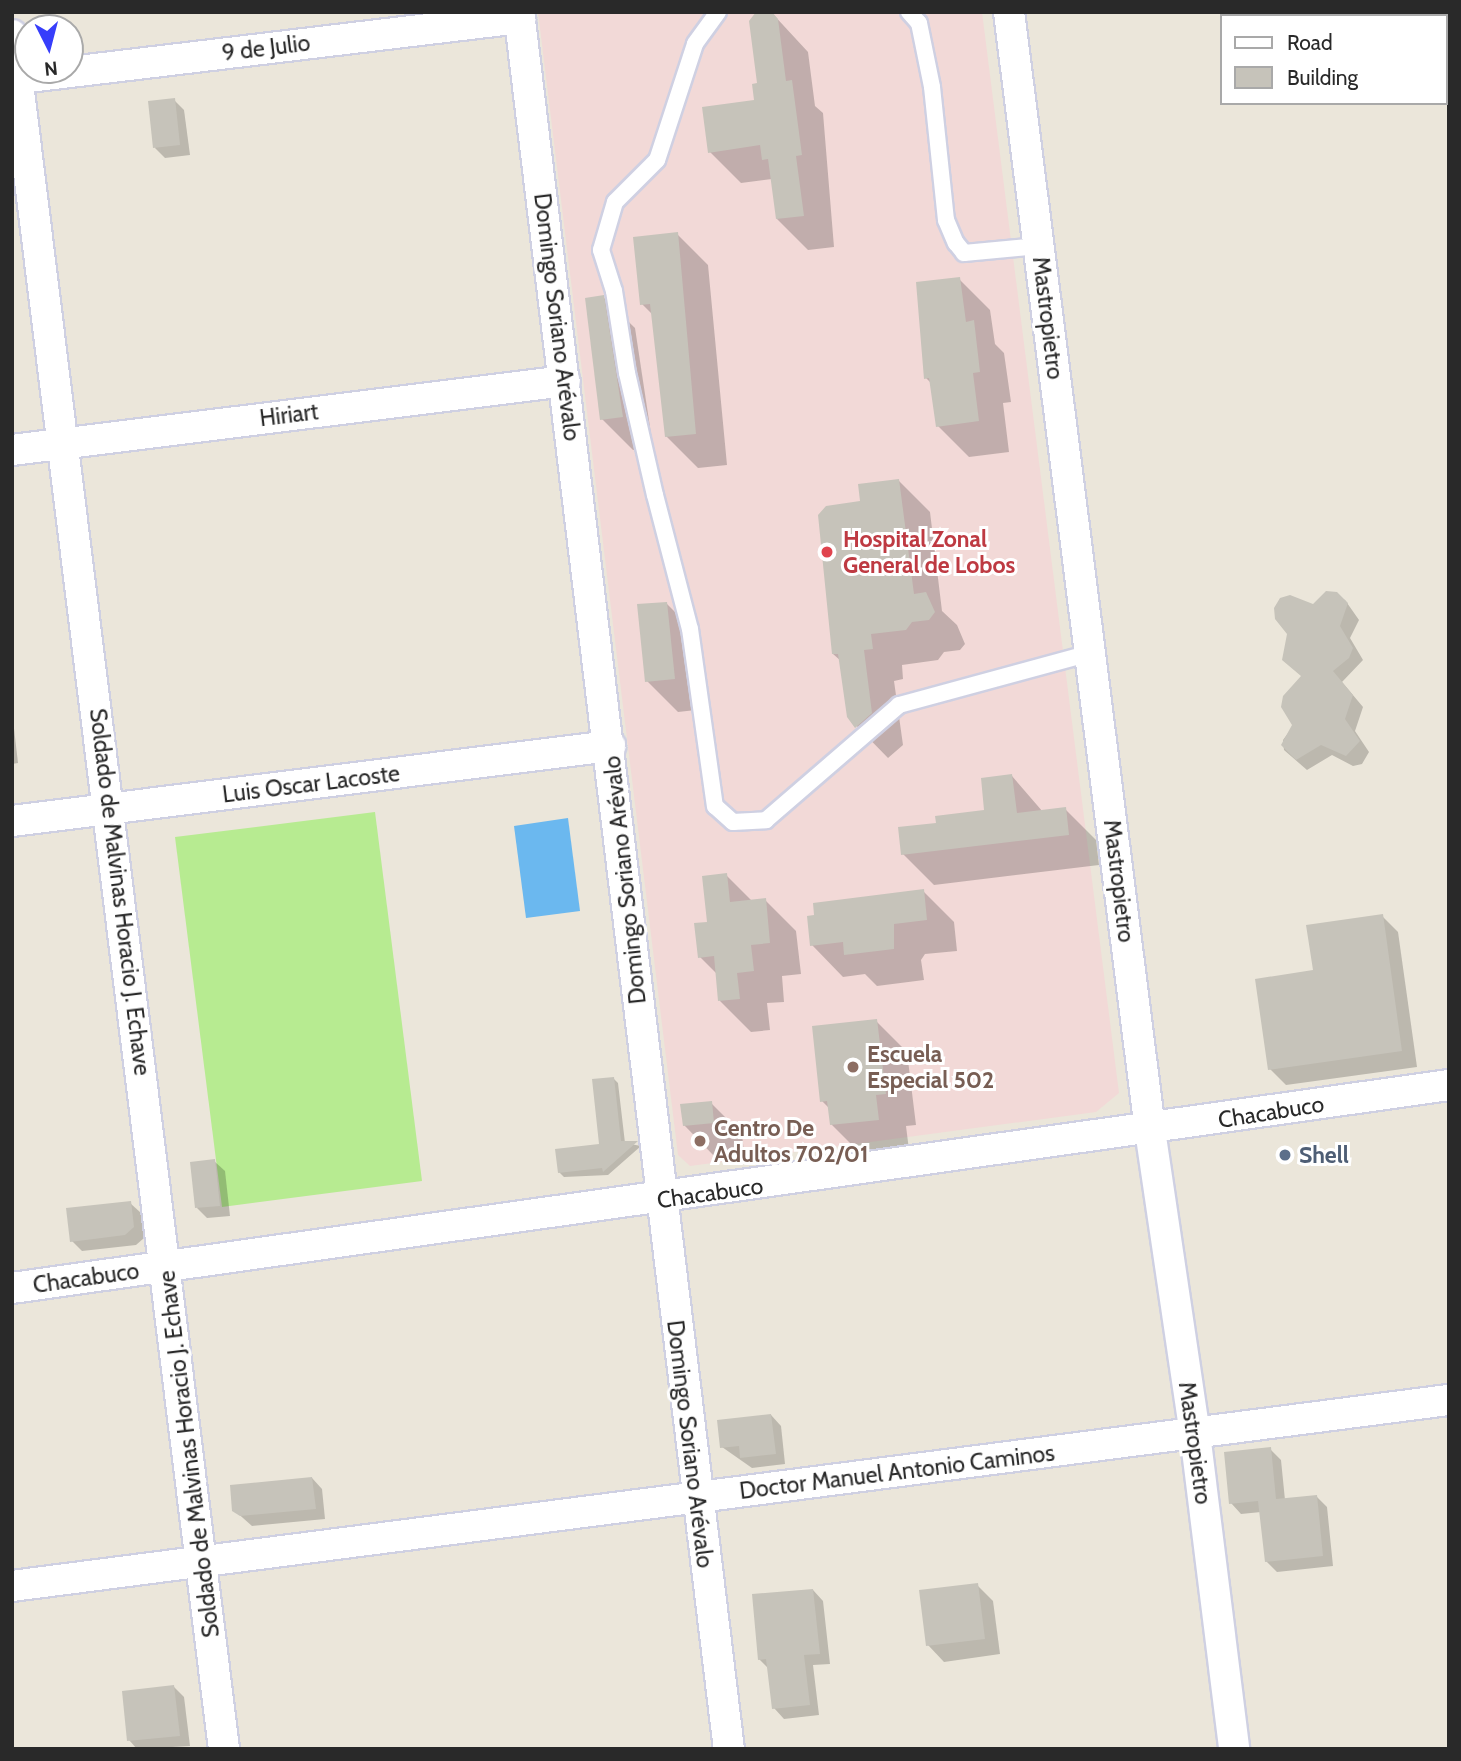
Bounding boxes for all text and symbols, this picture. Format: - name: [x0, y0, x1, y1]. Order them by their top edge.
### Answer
- north arrow: [14, 14, 84, 84]
- legend: [1220, 14, 1447, 105]
- street label: 9 de Julio: [220, 29, 312, 67]
- text: Road: [1287, 30, 1333, 55]
- text: N: [43, 56, 59, 81]
- text: Building: [1287, 65, 1358, 90]
- street label: Domingo Soriano Arévalo: [528, 192, 586, 442]
- street label: Mastropietro: [1027, 255, 1069, 381]
- street label: Hiriart: [258, 398, 320, 432]
- place label: Hospital Zonal General de Lobos: [843, 525, 1015, 579]
- marker: Hospital Zonal General de Lobos: [817, 542, 837, 562]
- street label: Soldado de Malvinas Horacio J. Echave: [84, 707, 156, 1077]
- street label: Domingo Soriano Arévalo: [598, 755, 652, 1005]
- street label: Luis Oscar Lacoste: [221, 759, 401, 809]
- street label: Mastropietro: [1098, 818, 1140, 944]
- place label: Escuela Especial 502: [867, 1040, 994, 1094]
- marker: Escuela Especial 502: [845, 1059, 861, 1075]
- street label: Chacabuco: [1216, 1090, 1326, 1134]
- place label: Centro De Adultos 702/01: [714, 1114, 868, 1168]
- marker: Centro De Adultos 702/01: [692, 1133, 708, 1149]
- place label: Shell: [1299, 1141, 1349, 1169]
- marker: Shell: [1277, 1147, 1293, 1163]
- street label: Chacabuco: [655, 1172, 765, 1214]
- street label: Chacabuco: [31, 1257, 141, 1299]
- street label: Soldado de Malvinas Horacio J. Echave: [153, 1269, 225, 1639]
- street label: Domingo Soriano Arévalo: [661, 1319, 719, 1569]
- street label: Mastropietro: [1173, 1380, 1217, 1506]
- street label: Doctor Manuel Antonio Caminos: [738, 1439, 1056, 1505]

